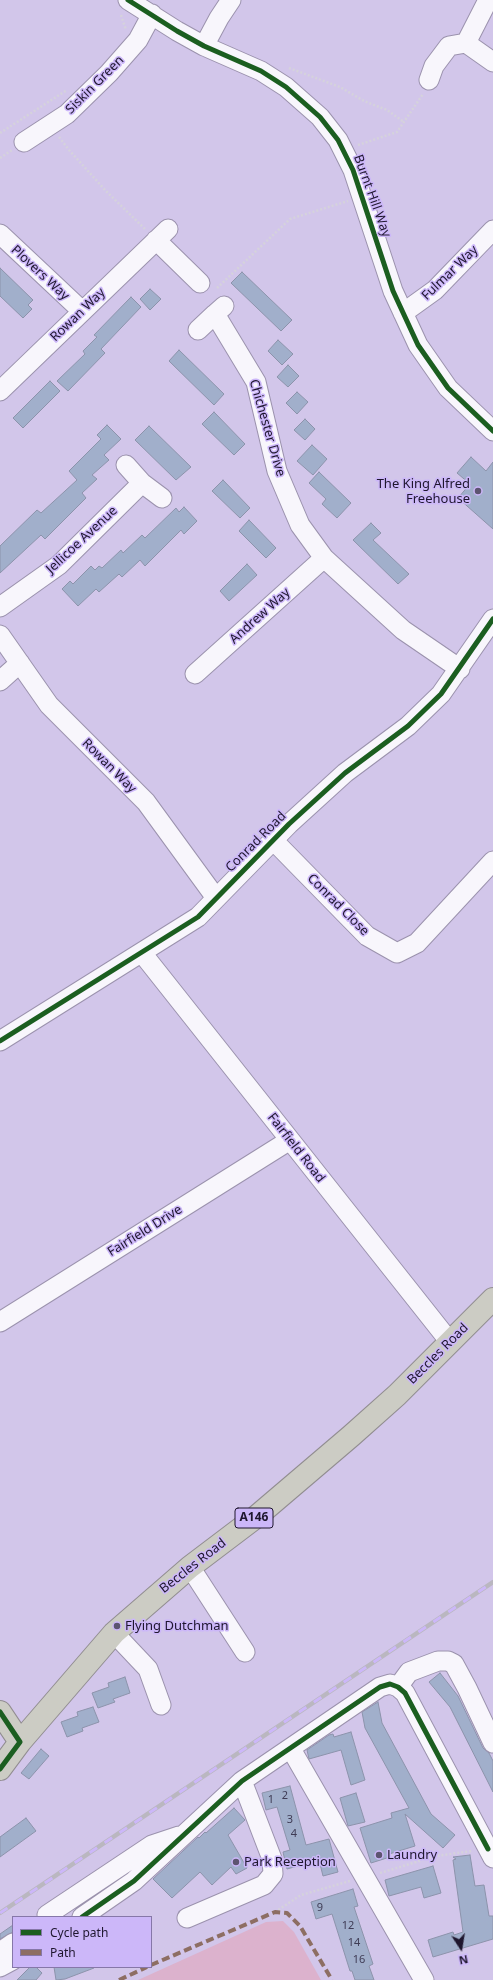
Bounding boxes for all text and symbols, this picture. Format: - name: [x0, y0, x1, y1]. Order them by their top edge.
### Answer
- street label: Siskin Green: [63, 53, 127, 117]
- street label: Burnt Hill Way: [350, 153, 394, 239]
- street label: Plovers Way: [8, 242, 72, 304]
- street label: Fulmar Way: [419, 242, 481, 304]
- street label: Rowan Way: [47, 285, 109, 345]
- street label: Chichester Drive: [246, 378, 288, 478]
- place label: The King Alfred Freehouse: [377, 476, 470, 507]
- marker: The King Alfred Freehouse: [473, 486, 483, 496]
- street label: Jellicoe Avenue: [43, 503, 121, 577]
- street label: Andrew Way: [227, 585, 293, 647]
- street label: Rowan Way: [79, 736, 139, 796]
- street label: Conrad Road: [223, 809, 289, 875]
- street label: Conrad Close: [304, 871, 372, 939]
- street label: Fairfield Road: [264, 1110, 328, 1186]
- street label: Fairfield Drive: [105, 1202, 185, 1260]
- street label: Beccles Road: [404, 1320, 472, 1388]
- road number: A146: [235, 1508, 273, 1528]
- street label: Beccles Road: [157, 1535, 229, 1597]
- place label: Flying Dutchman: [125, 1618, 228, 1634]
- marker: Flying Dutchman: [112, 1621, 122, 1631]
- house number: 2: [282, 1789, 288, 1803]
- house number: 1: [268, 1793, 274, 1807]
- house number: 3: [287, 1813, 293, 1827]
- house number: 4: [291, 1827, 297, 1841]
- place label: Laundry: [387, 1847, 437, 1863]
- marker: Laundry: [374, 1850, 384, 1860]
- place label: Park Reception: [244, 1854, 336, 1870]
- marker: Park Reception: [231, 1857, 241, 1867]
- house number: 9: [317, 1901, 323, 1915]
- legend: [12, 1916, 152, 1968]
- house number: 12: [342, 1919, 354, 1933]
- text: Cycle path: [50, 1924, 108, 1941]
- north arrow: [441, 1928, 481, 1968]
- house number: 14: [348, 1936, 360, 1950]
- text: Path: [50, 1944, 76, 1961]
- text: N: [458, 1952, 470, 1968]
- house number: 16: [353, 1953, 365, 1967]

